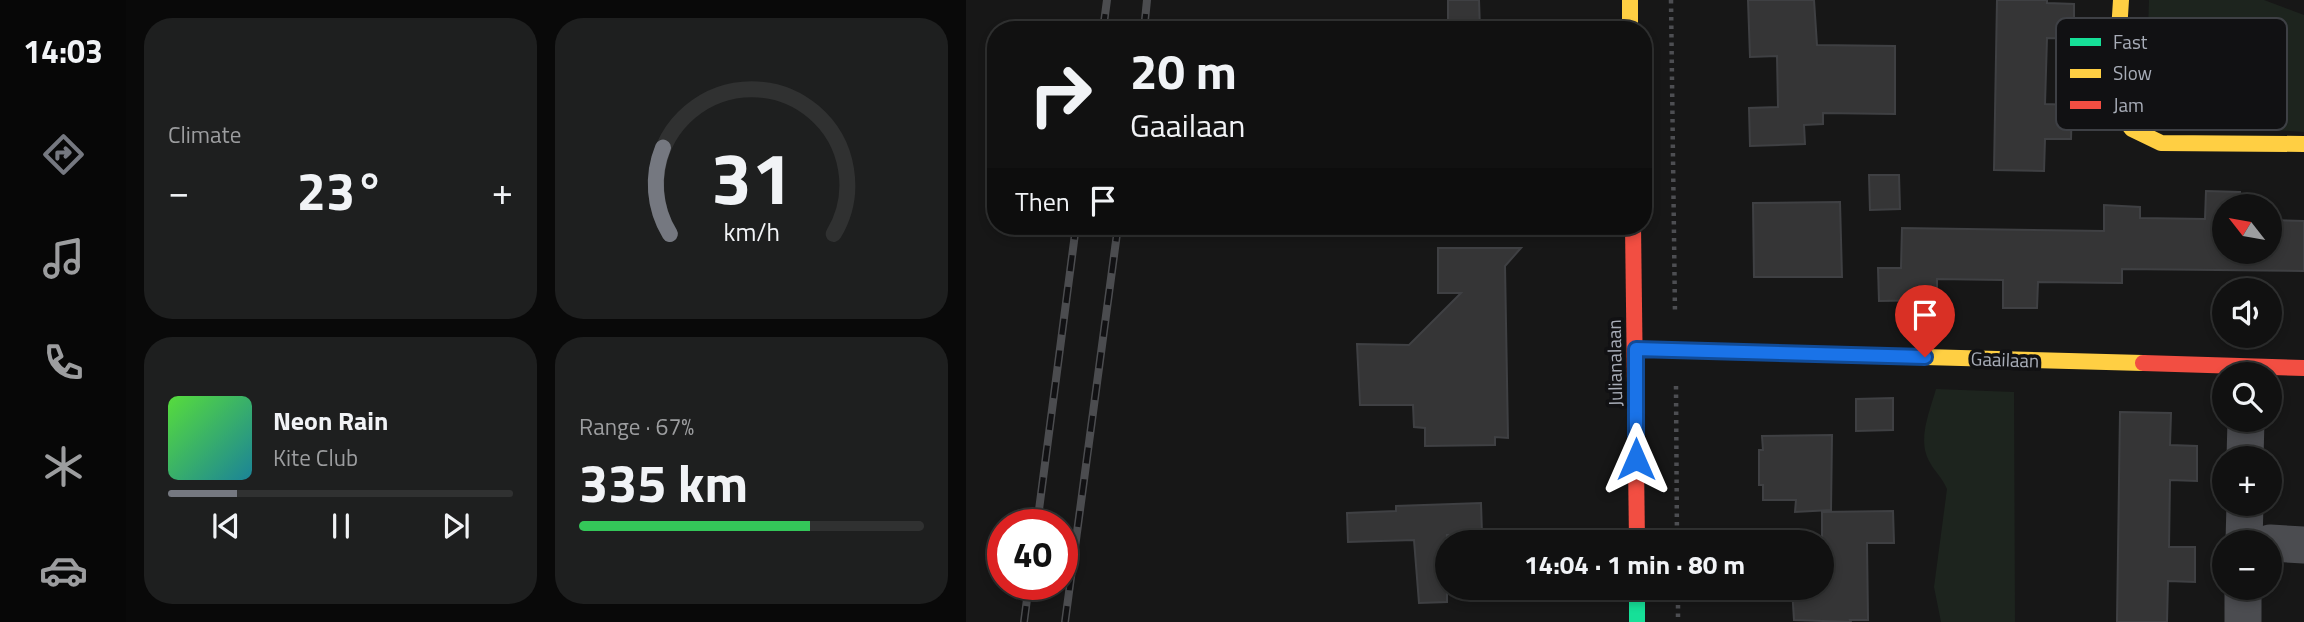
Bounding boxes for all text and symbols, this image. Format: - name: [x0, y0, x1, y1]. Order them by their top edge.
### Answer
- legend: [2056, 18, 2287, 130]
- text: 14:03: [23, 27, 103, 75]
- text: Fast: [2113, 27, 2148, 56]
- text: 20 m: [1130, 33, 1237, 108]
- icon: right: [1015, 49, 1106, 140]
- text: Slow: [2113, 58, 2152, 87]
- text: Jam: [2113, 90, 2144, 119]
- text: Gaailaan: [1130, 101, 1245, 149]
- text: Climate: [168, 117, 241, 152]
- text: 31: [711, 123, 792, 233]
- icon: directions: [39, 130, 88, 179]
- text: 23°: [297, 151, 384, 230]
- text: −: [168, 162, 189, 220]
- text: +: [492, 162, 513, 220]
- text: Then: [1015, 182, 1070, 221]
- icon: arrive: [1084, 182, 1122, 220]
- north arrow: [2212, 194, 2282, 264]
- map controls: [2212, 194, 2282, 600]
- text: km/h: [723, 213, 780, 251]
- icon: music: [39, 234, 88, 283]
- button: sound: [2212, 278, 2282, 348]
- pin: [1895, 285, 1955, 357]
- icon: arrive: [1906, 296, 1944, 334]
- street label: Julianalaan: [1599, 319, 1629, 407]
- icon: phone: [39, 338, 88, 387]
- street label: Gaailaan: [1970, 343, 2040, 375]
- button: search: [2212, 362, 2282, 432]
- text: Neon Rain: [273, 401, 388, 440]
- text: Range · 67%: [579, 409, 694, 444]
- position arrow: [1599, 422, 1673, 496]
- text: Kite Club: [273, 440, 358, 475]
- icon: climate: [39, 442, 88, 491]
- text: 335 km: [579, 443, 748, 522]
- button: +: [2212, 446, 2282, 516]
- icon: previous: [207, 507, 245, 545]
- icon: pause: [322, 507, 360, 545]
- icon: next: [437, 507, 475, 545]
- speed limit sign: 40: [987, 509, 1078, 600]
- button: −: [2212, 530, 2282, 600]
- text: 14:04 · 1 min · 80 m: [1524, 545, 1745, 584]
- icon: car: [39, 546, 88, 595]

